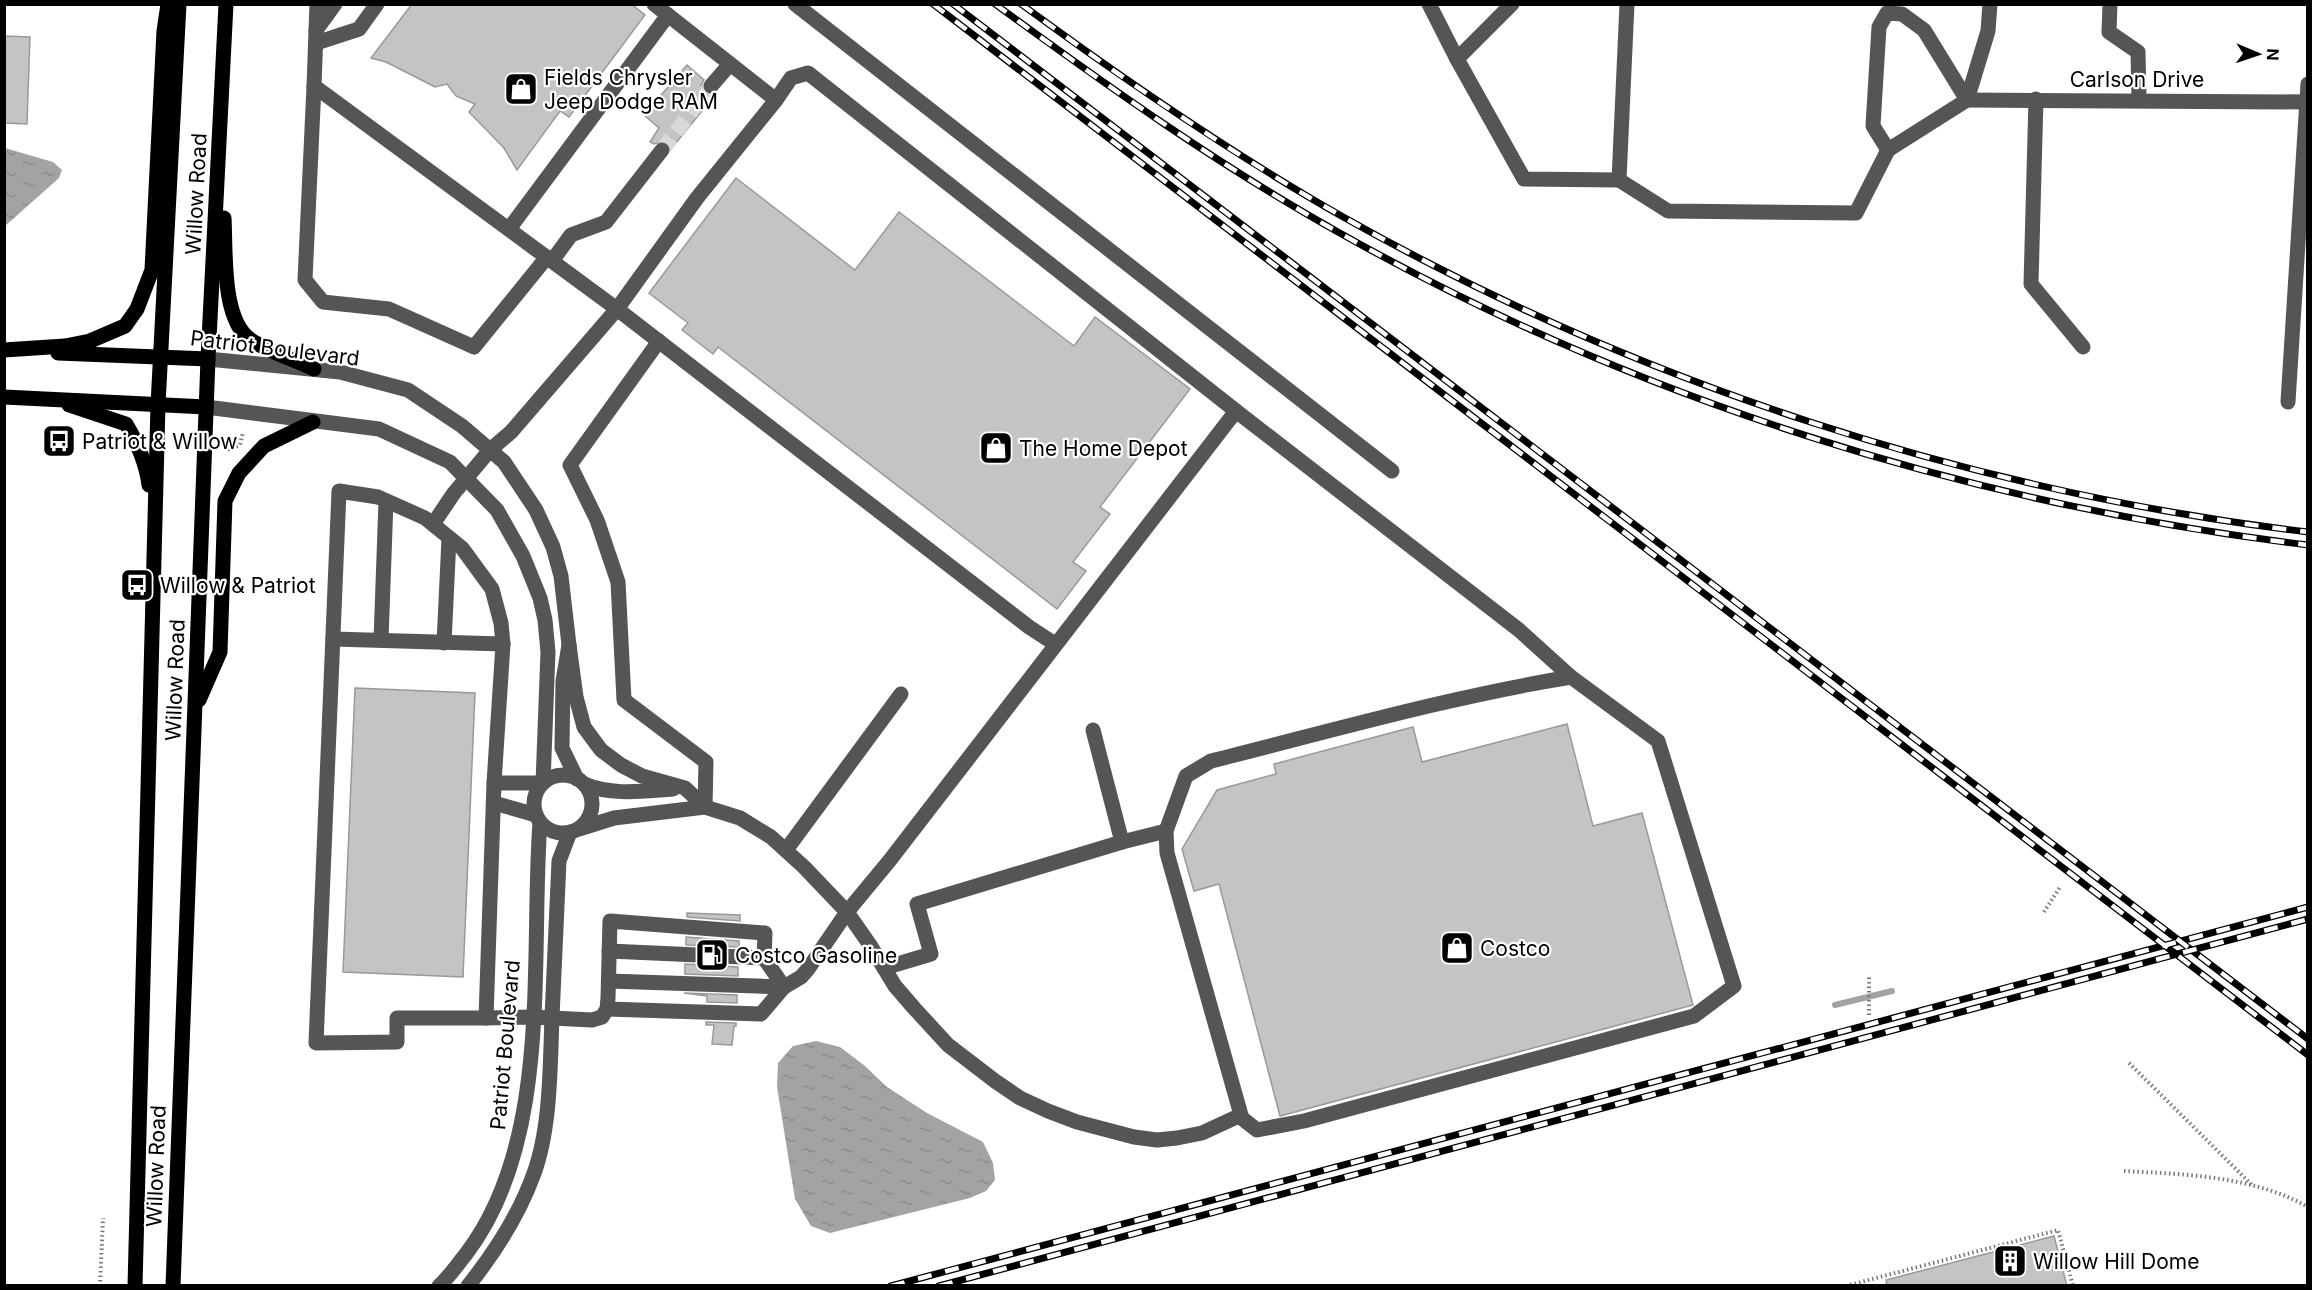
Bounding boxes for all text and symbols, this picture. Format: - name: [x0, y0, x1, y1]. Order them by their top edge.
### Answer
- north arrow: [2228, 24, 2288, 84]
- text: N: [2263, 48, 2283, 61]
- place label: Fields Chrysler Jeep Dodge RAM: [544, 65, 718, 114]
- street label: Carlson Drive: [2070, 67, 2204, 92]
- shop icon: Fields Chrysler Jeep Dodge RAM: [503, 71, 539, 107]
- street label: Willow Road: [180, 132, 212, 256]
- street label: Patriot Boulevard: [189, 325, 361, 371]
- bus stop icon: Patriot & Willow: [41, 423, 77, 459]
- place label: Patriot & Willow: [82, 429, 238, 454]
- shop icon: The Home Depot: [978, 430, 1014, 466]
- place label: The Home Depot: [1019, 436, 1188, 461]
- bus stop icon: Willow & Patriot: [119, 567, 155, 603]
- place label: Willow & Patriot: [160, 573, 316, 598]
- street label: Willow Road: [160, 619, 190, 741]
- shop icon: Costco: [1439, 930, 1475, 966]
- place label: Costco: [1480, 936, 1550, 961]
- fuel station icon: Costco Gasoline: [694, 937, 730, 973]
- place label: Costco Gasoline: [735, 943, 897, 968]
- street label: Patriot Boulevard: [485, 959, 525, 1131]
- street label: Willow Road: [141, 1105, 171, 1227]
- building icon: Willow Hill Dome: [1992, 1243, 2028, 1279]
- place label: Willow Hill Dome: [2033, 1249, 2199, 1274]

